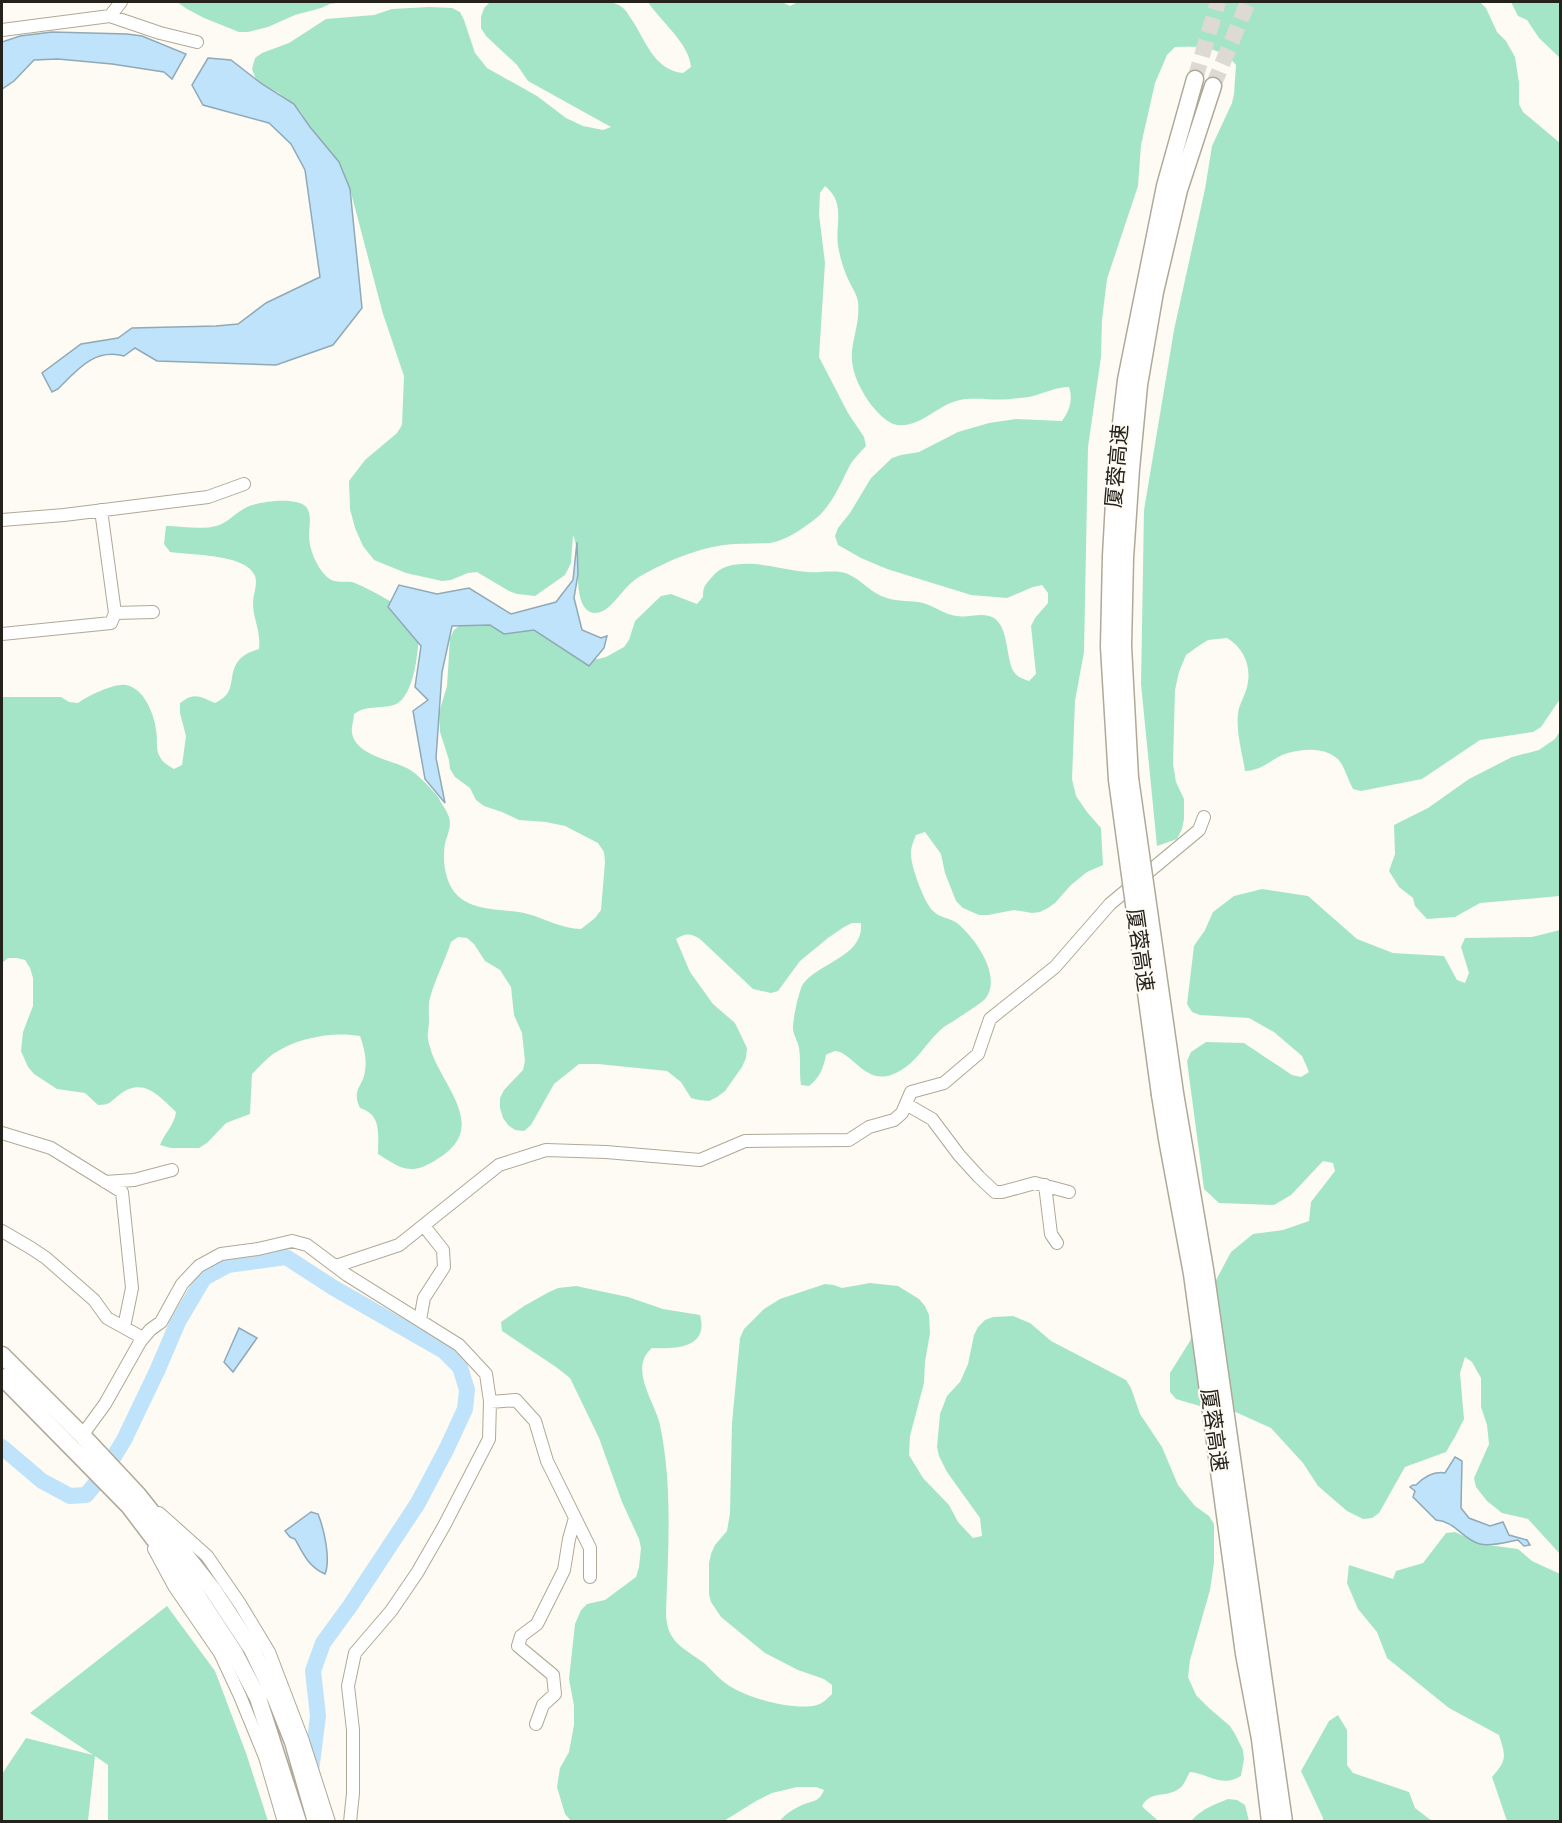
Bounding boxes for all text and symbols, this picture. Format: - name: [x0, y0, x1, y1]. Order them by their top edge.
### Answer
- street label: 厦蓉高速: [1099, 423, 1133, 509]
- street label: 厦蓉高速: [1122, 906, 1160, 993]
- street label: 厦蓉高速: [1196, 1386, 1234, 1473]

